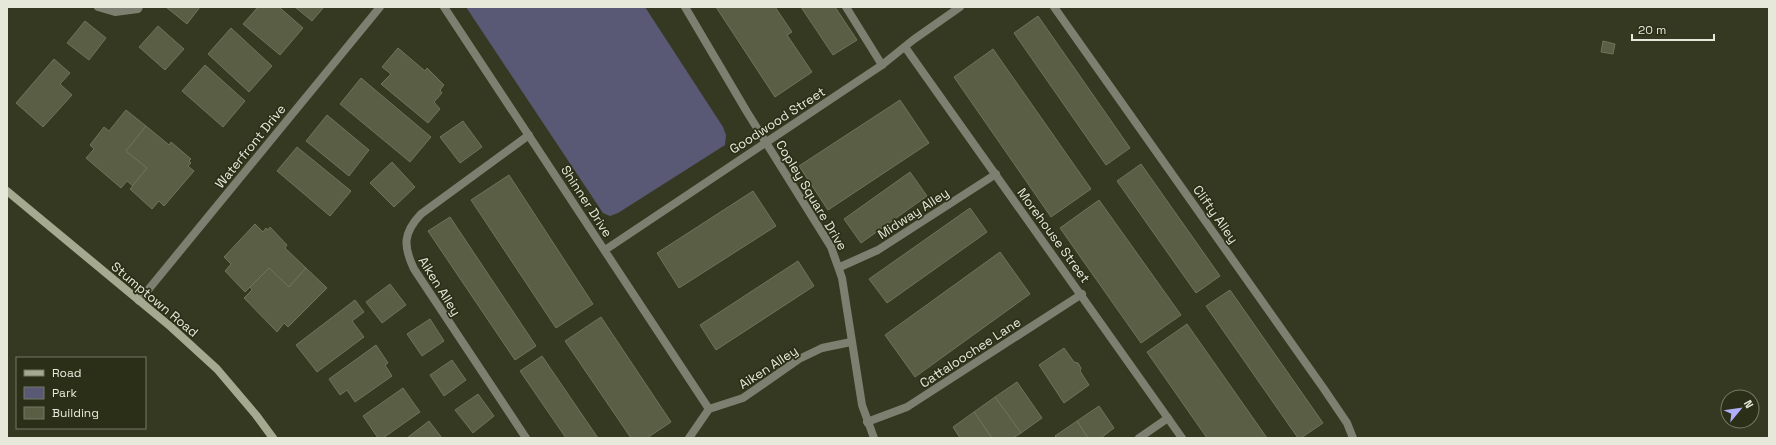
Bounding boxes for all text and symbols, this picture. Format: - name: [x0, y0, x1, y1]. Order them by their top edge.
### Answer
- scale bar: [1632, 16, 1714, 42]
- text: 20 m: [1638, 22, 1666, 38]
- street label: Goodwood Street: [726, 83, 828, 158]
- street label: Waterfront Drive: [211, 101, 290, 192]
- street label: Copley Square Drive: [772, 137, 851, 253]
- street label: Shinner Drive: [557, 162, 616, 240]
- street label: Clifty Alley: [1189, 182, 1242, 247]
- street label: Midway Alley: [874, 184, 952, 243]
- street label: Morehouse Street: [1013, 184, 1094, 286]
- street label: Aiken Alley: [415, 253, 465, 319]
- street label: Stumptown Road: [108, 258, 202, 341]
- street label: Cattaloochee Lane: [916, 313, 1024, 392]
- street label: Aiken Alley: [736, 342, 801, 393]
- legend: [16, 357, 146, 429]
- text: Road: [52, 365, 81, 381]
- text: Park: [52, 385, 77, 401]
- north arrow: [1720, 389, 1760, 429]
- text: N: [1741, 398, 1757, 411]
- text: Building: [52, 405, 99, 421]

